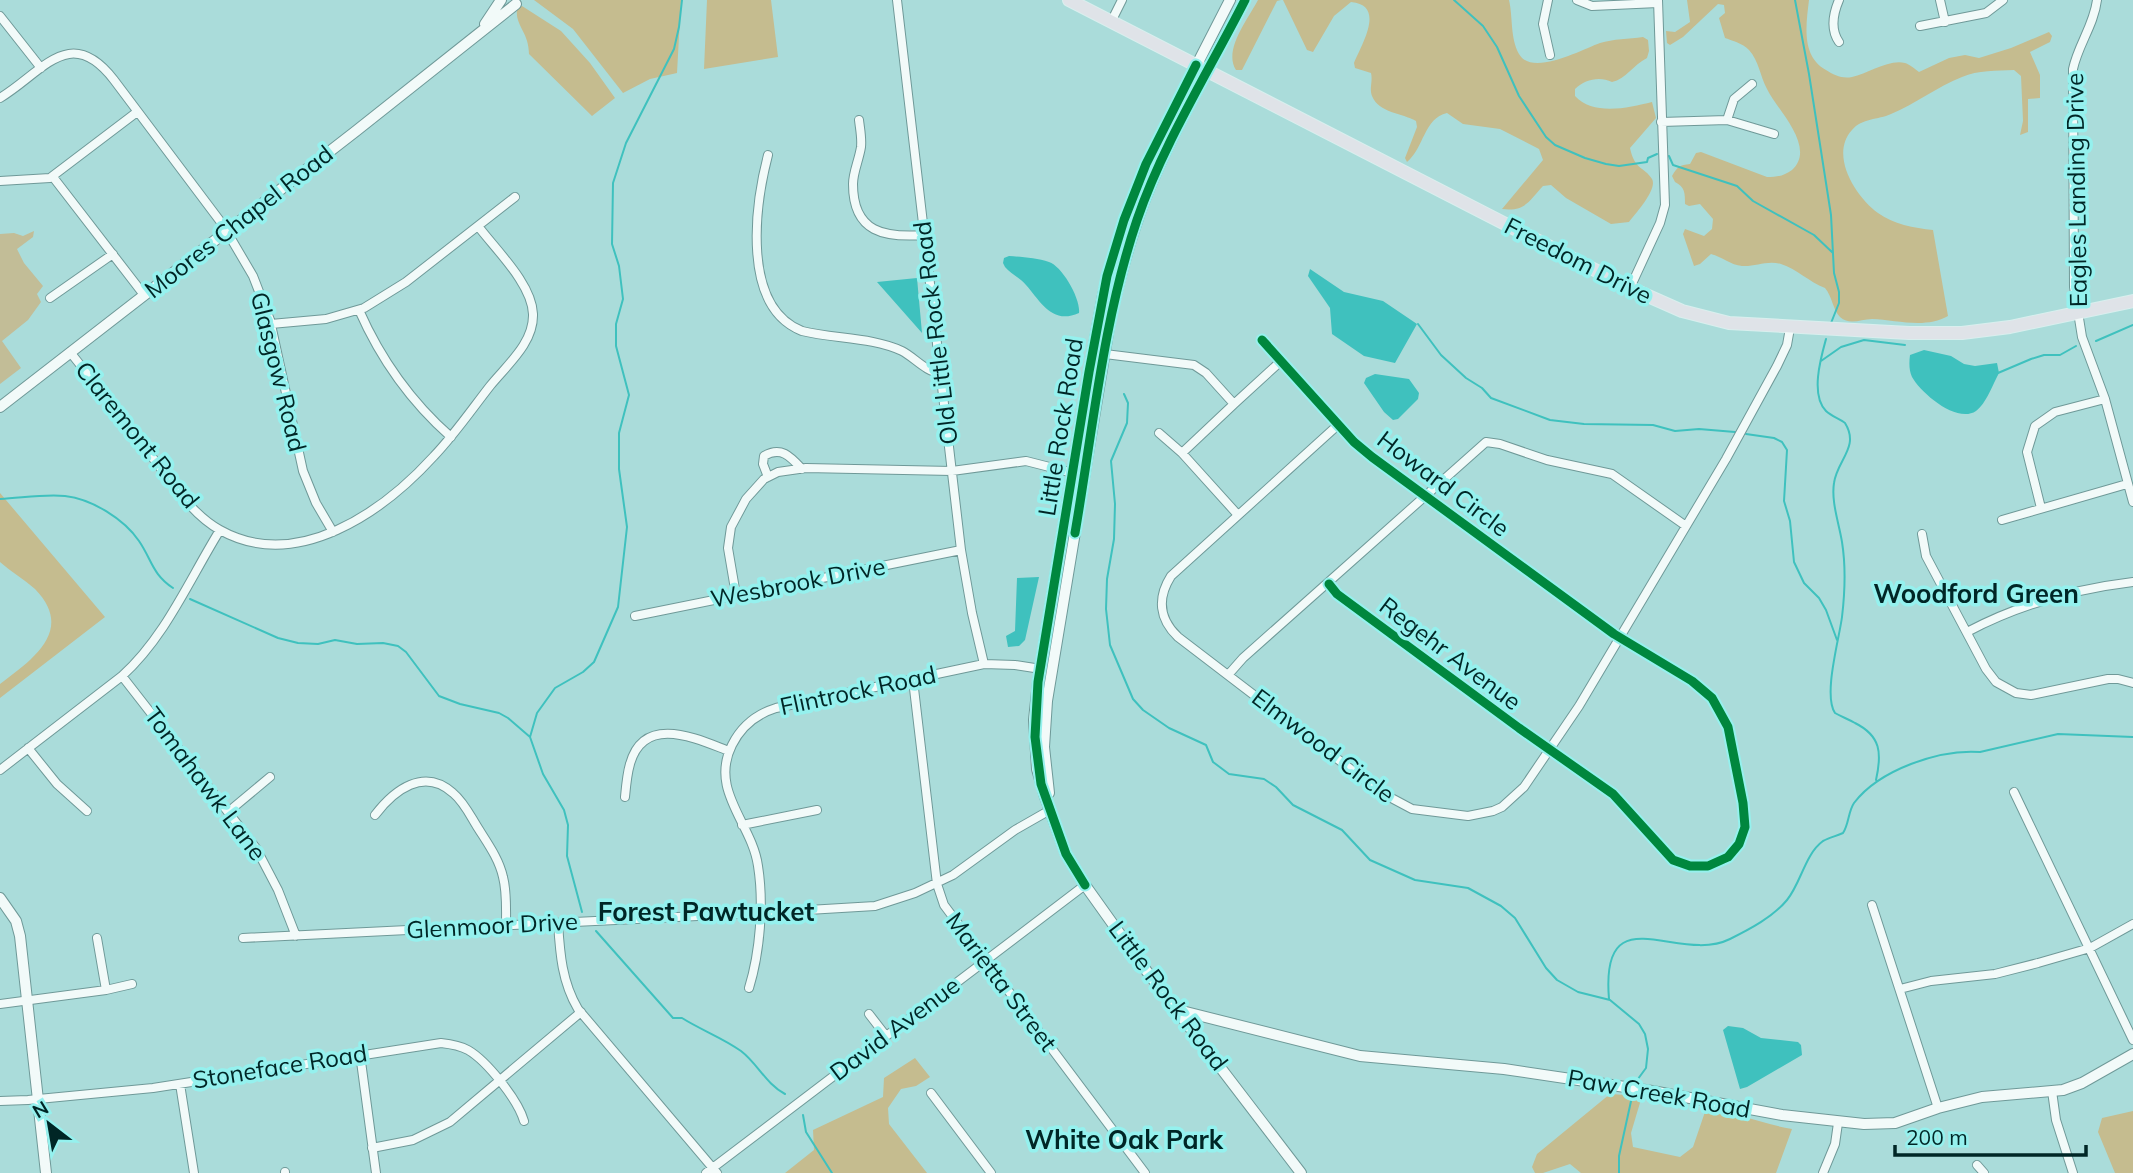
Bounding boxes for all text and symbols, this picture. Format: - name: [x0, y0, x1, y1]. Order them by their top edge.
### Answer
- street label: Eagles Landing Drive: [2059, 73, 2093, 307]
- street label: Moores Chapel Road: [138, 138, 339, 304]
- street label: Freedom Drive: [1500, 210, 1657, 310]
- street label: Old Little Rock Road: [906, 220, 964, 446]
- street label: Glasgow Road: [245, 289, 313, 455]
- street label: Little Rock Road: [1031, 336, 1089, 518]
- street label: Claremont Road: [69, 355, 206, 514]
- street label: Howard Circle: [1372, 424, 1516, 543]
- street label: Wesbrook Drive: [708, 550, 888, 614]
- district label: Woodford Green: [1873, 577, 2079, 610]
- street label: Regehr Avenue: [1374, 590, 1527, 716]
- street label: Flintrock Road: [777, 659, 939, 721]
- street label: Elmwood Circle: [1246, 682, 1401, 809]
- street label: Tomahawk Lane: [138, 701, 273, 866]
- district label: Forest Pawtucket: [598, 895, 814, 928]
- street label: Glenmoor Drive: [405, 906, 579, 944]
- street label: Marietta Street: [940, 906, 1064, 1057]
- street label: Little Rock Road: [1103, 915, 1235, 1076]
- street label: David Avenue: [824, 970, 965, 1087]
- street label: Stoneface Road: [190, 1037, 369, 1095]
- street label: Paw Creek Road: [1565, 1062, 1753, 1124]
- north arrow: [14, 1089, 84, 1159]
- text: N: [28, 1095, 53, 1123]
- scale bar: [1895, 1114, 2086, 1158]
- district label: White Oak Park: [1025, 1123, 1224, 1156]
- text: 200 m: [1906, 1124, 1968, 1150]

